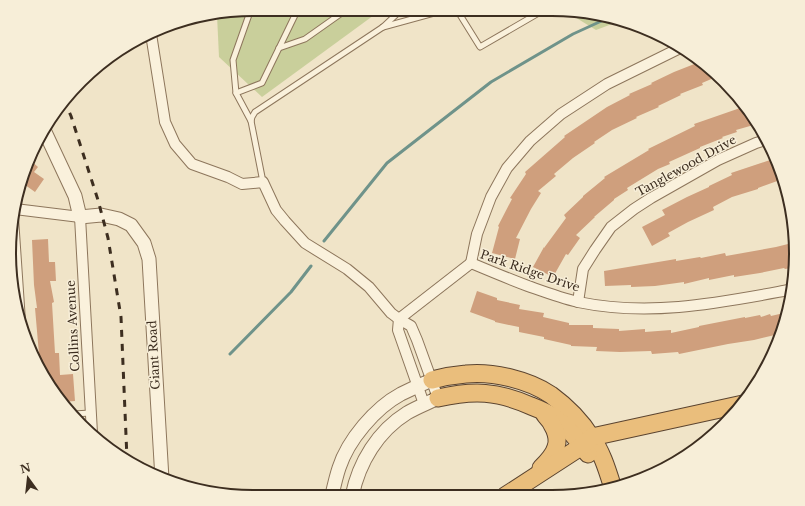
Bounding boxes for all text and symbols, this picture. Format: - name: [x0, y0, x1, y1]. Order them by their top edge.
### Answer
- street label: Tanglewood Drive: [633, 132, 739, 199]
- street label: Park Ridge Drive: [478, 246, 582, 295]
- street label: Collins Avenue: [63, 280, 82, 372]
- street label: Giant Road: [144, 320, 163, 390]
- north arrow: [8, 458, 48, 498]
- text: N: [19, 460, 33, 476]

